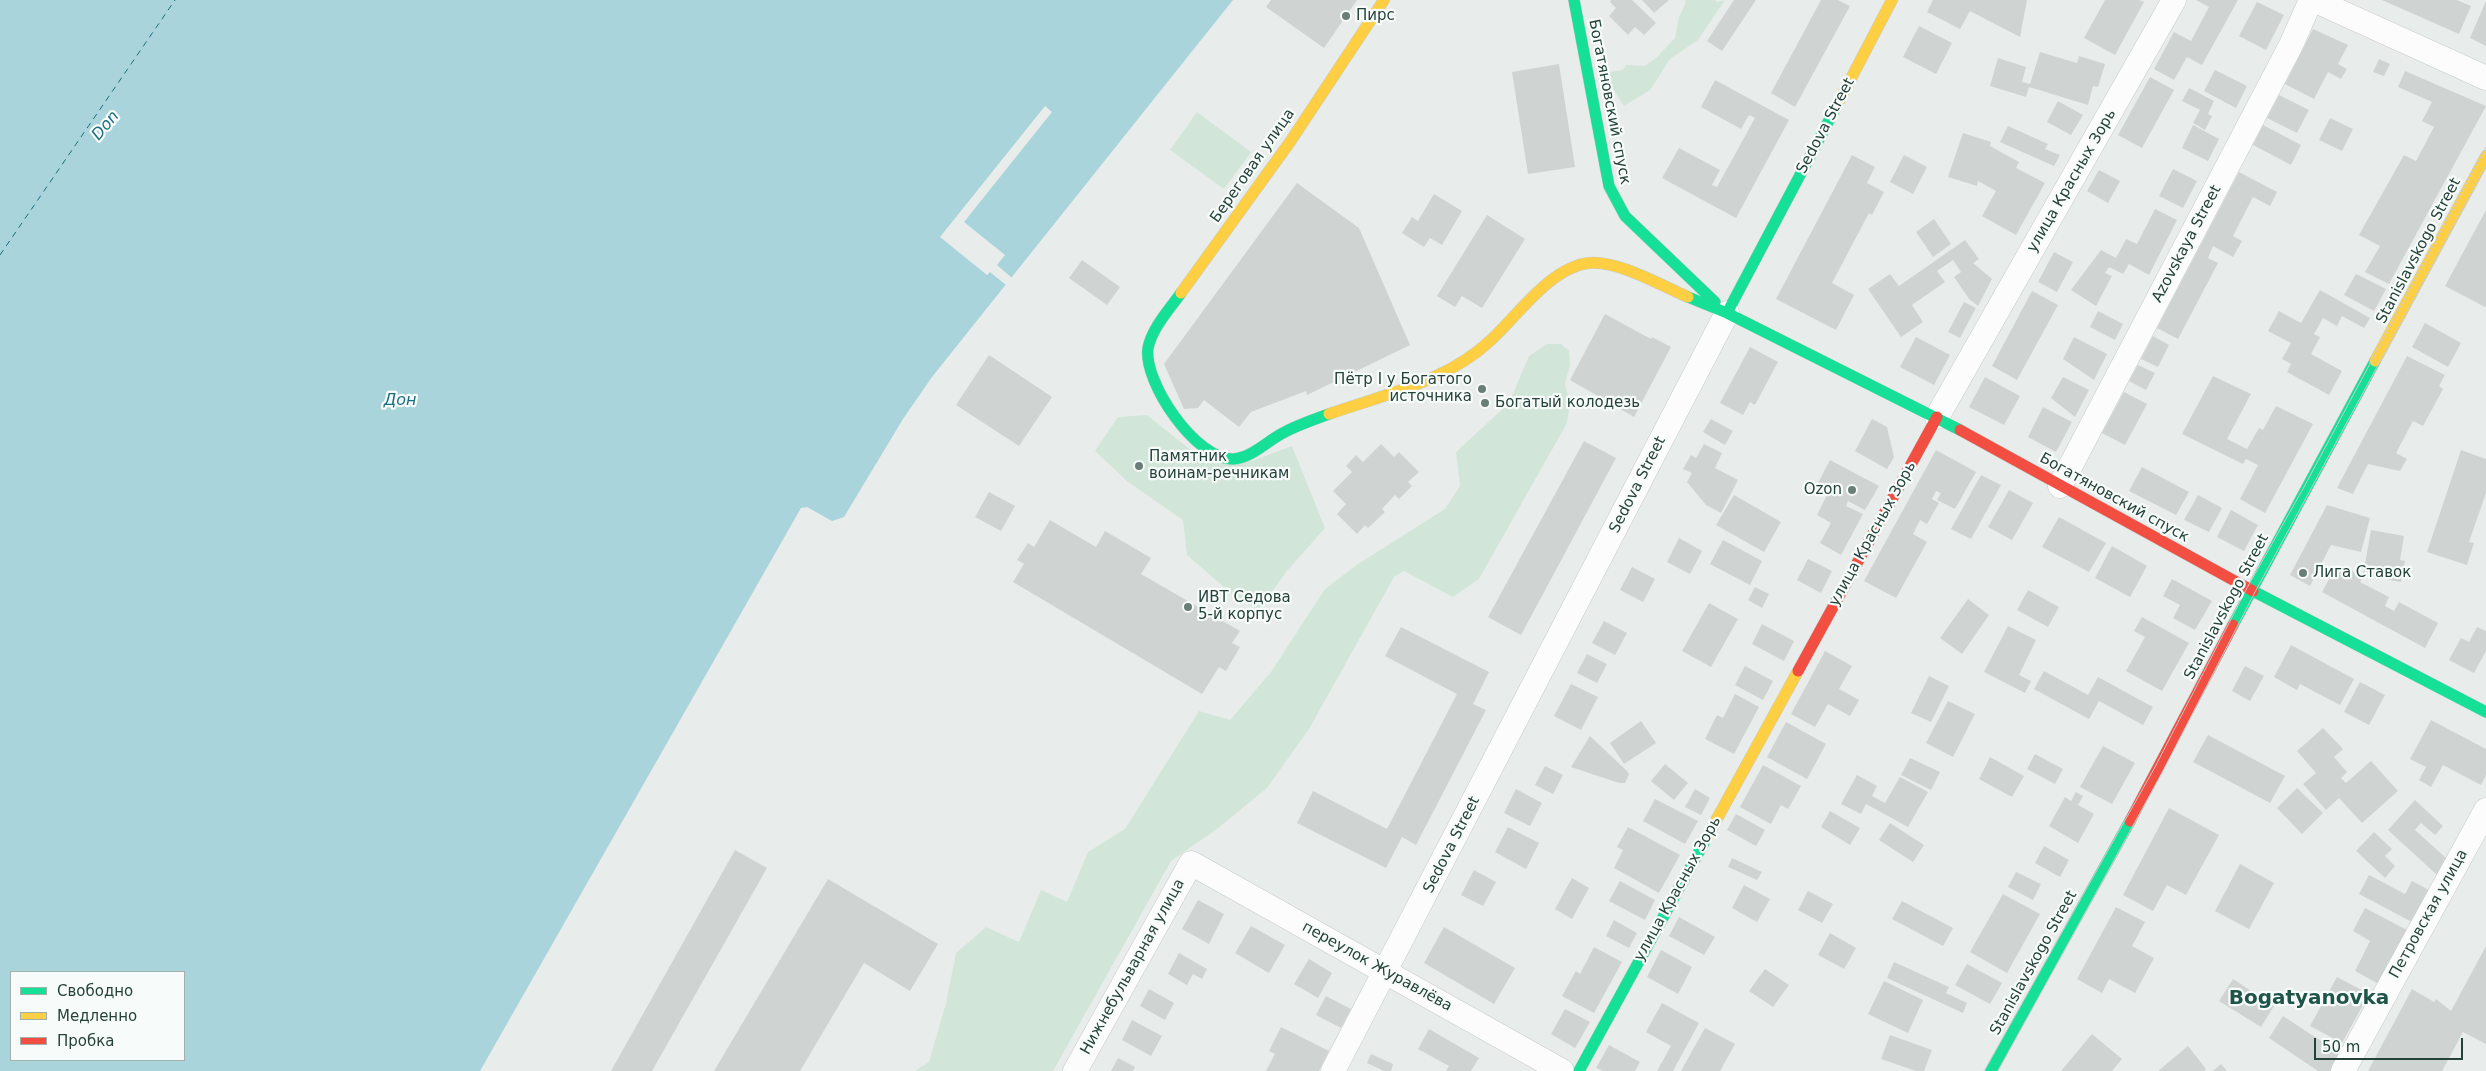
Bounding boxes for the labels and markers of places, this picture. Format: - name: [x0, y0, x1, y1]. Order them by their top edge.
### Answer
- place label: Пирс: [1356, 7, 1395, 25]
- marker: Пирс: [1340, 10, 1352, 22]
- place label: Пётр I у Богатого источника: [1334, 371, 1472, 406]
- marker: Пётр I у Богатого источника: [1476, 383, 1488, 395]
- place label: Богатый колодезь: [1495, 394, 1640, 412]
- marker: Богатый колодезь: [1479, 397, 1491, 409]
- place label: Памятник воинам-речникам: [1149, 448, 1289, 483]
- marker: Памятник воинам-речникам: [1133, 460, 1145, 472]
- place label: Ozon: [1804, 481, 1842, 499]
- marker: Ozon: [1846, 484, 1858, 496]
- place label: Лига Ставок: [2313, 564, 2411, 582]
- marker: Лига Ставок: [2297, 567, 2309, 579]
- place label: ИВТ Седова 5-й корпус: [1198, 589, 1291, 624]
- marker: ИВТ Седова 5-й корпус: [1182, 601, 1194, 613]

